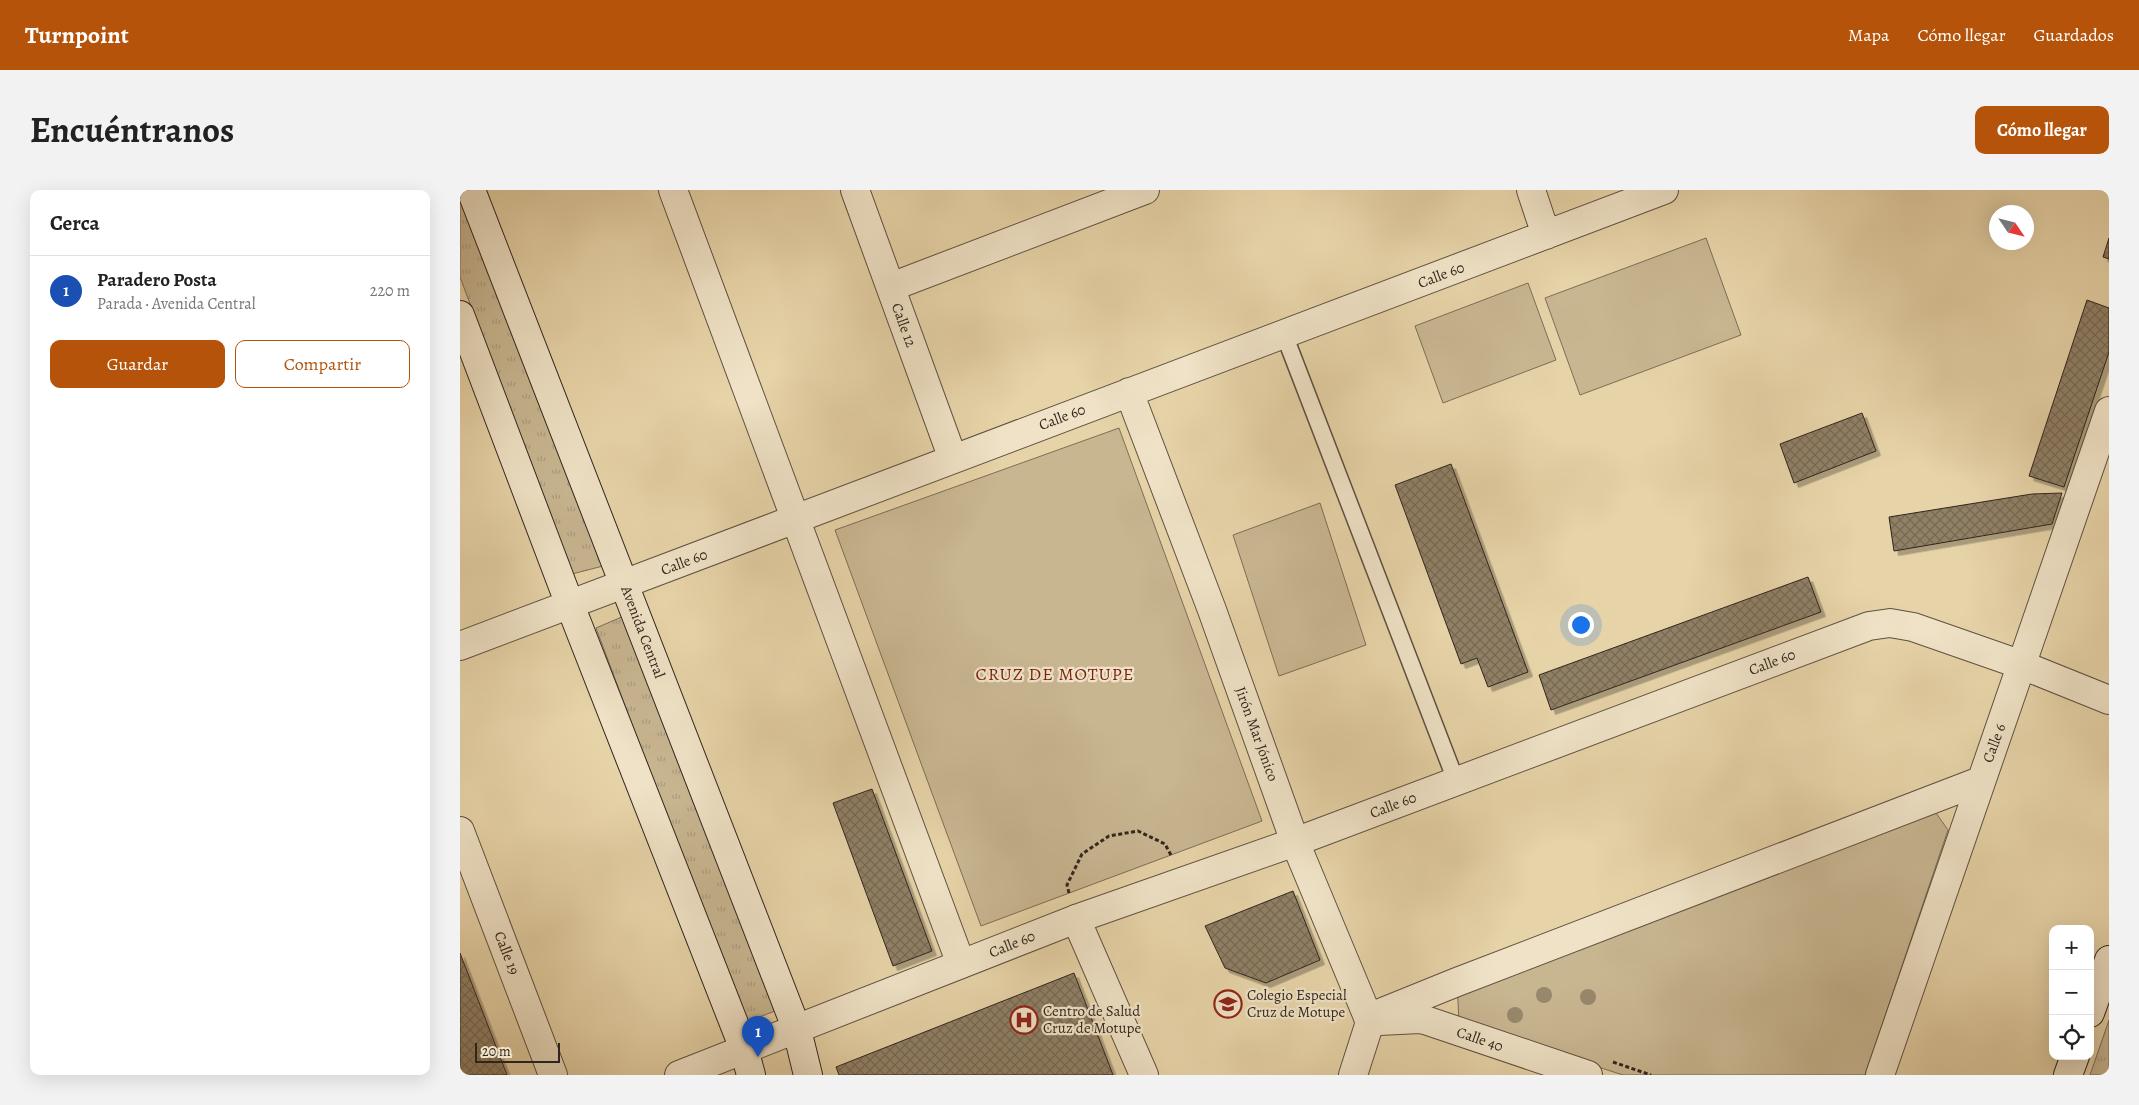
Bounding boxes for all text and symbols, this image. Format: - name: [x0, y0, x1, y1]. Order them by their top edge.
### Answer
- text: Turnpoint: [25, 19, 129, 51]
- text: Mapa: [1848, 23, 1889, 47]
- text: Cómo llegar: [1917, 23, 2006, 47]
- text: Guardados: [2034, 23, 2114, 47]
- text: Encuéntranos: [30, 106, 234, 154]
- button: Cómo llegar: [1975, 106, 2109, 154]
- north arrow: [1989, 205, 2034, 250]
- text: Cerca: [50, 209, 100, 237]
- street label: Calle 60: [1415, 257, 1467, 293]
- text: Paradero Posta: [97, 267, 217, 293]
- text: 1: [63, 280, 69, 302]
- text: 220 m: [370, 280, 410, 302]
- text: Parada · Avenida Central: [97, 293, 256, 315]
- street label: Calle 12: [887, 300, 921, 350]
- button: Guardar: [50, 340, 225, 388]
- button: Compartir: [235, 340, 410, 388]
- street label: Calle 60: [1036, 399, 1088, 435]
- street label: Calle 60: [658, 544, 710, 580]
- street label: Avenida Central: [616, 582, 670, 681]
- your location: [1568, 612, 1594, 638]
- street label: Calle 60: [1746, 644, 1798, 680]
- district label: CRUZ DE MOTUPE: [976, 662, 1134, 686]
- street label: Jirón Mar Jónico: [1231, 684, 1283, 784]
- street label: Calle 6: [1978, 721, 2010, 765]
- street label: Calle 60: [1367, 787, 1419, 823]
- map controls: [2049, 925, 2094, 1060]
- button: +: [2049, 925, 2094, 970]
- street label: Calle 60: [986, 926, 1038, 962]
- street label: Calle 19: [490, 928, 525, 978]
- button: −: [2049, 970, 2094, 1015]
- place label: Colegio Especial Cruz de Motupe: [1247, 985, 1347, 1022]
- school or university icon: Colegio Especial Cruz de Motupe: [1213, 989, 1243, 1019]
- place label: Centro de Salud Cruz de Motupe: [1043, 1001, 1141, 1038]
- hospital icon: Centro de Salud Cruz de Motupe: [1009, 1005, 1039, 1035]
- button: locate: [2049, 1015, 2094, 1060]
- pin: 1: [742, 1016, 774, 1057]
- street label: Calle 40: [1454, 1022, 1506, 1056]
- scale bar: [475, 1040, 560, 1063]
- text: 20 m: [482, 1042, 511, 1061]

